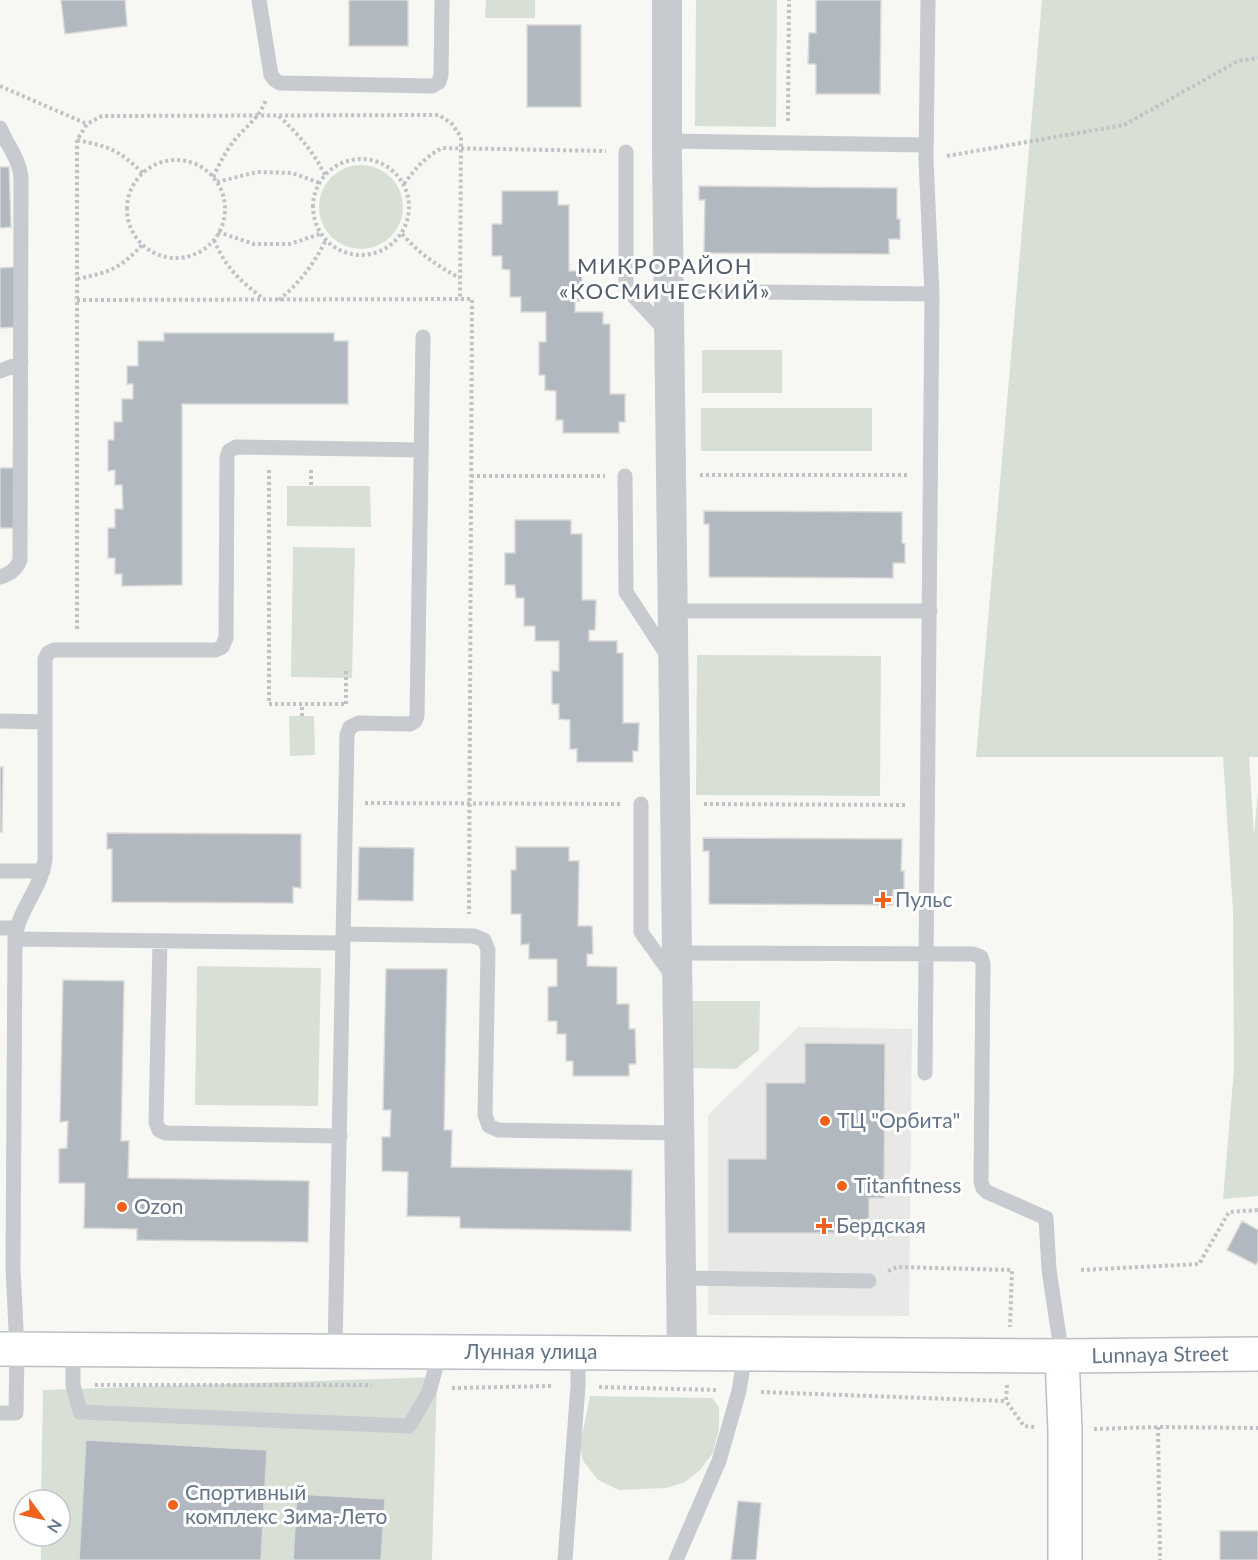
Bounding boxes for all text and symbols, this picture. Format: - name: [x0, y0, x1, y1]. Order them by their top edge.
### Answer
- district label: МИКРОРАЙОН «КОСМИЧЕСКИЙ»: [559, 252, 771, 304]
- place label: Пульс: [895, 886, 952, 911]
- marker: Пульс: [876, 893, 890, 907]
- place label: ТЦ "Орбита": [837, 1107, 960, 1132]
- marker: ТЦ "Орбита": [818, 1114, 832, 1128]
- place label: Titanfitness: [854, 1172, 961, 1197]
- marker: Titanfitness: [835, 1179, 849, 1193]
- place label: Ozon: [134, 1193, 184, 1218]
- marker: Ozon: [115, 1200, 129, 1214]
- place label: Бердская: [836, 1212, 926, 1237]
- marker: Бердская: [817, 1219, 831, 1233]
- street label: Лунная улица: [463, 1338, 598, 1363]
- street label: Lunnaya Street: [1091, 1340, 1229, 1367]
- place label: Спортивный комплекс Зима-Лето: [185, 1479, 388, 1528]
- north arrow: [12, 1488, 72, 1548]
- marker: Спортивный комплекс Зима-Лето: [166, 1498, 180, 1512]
- text: N: [44, 1516, 66, 1537]

